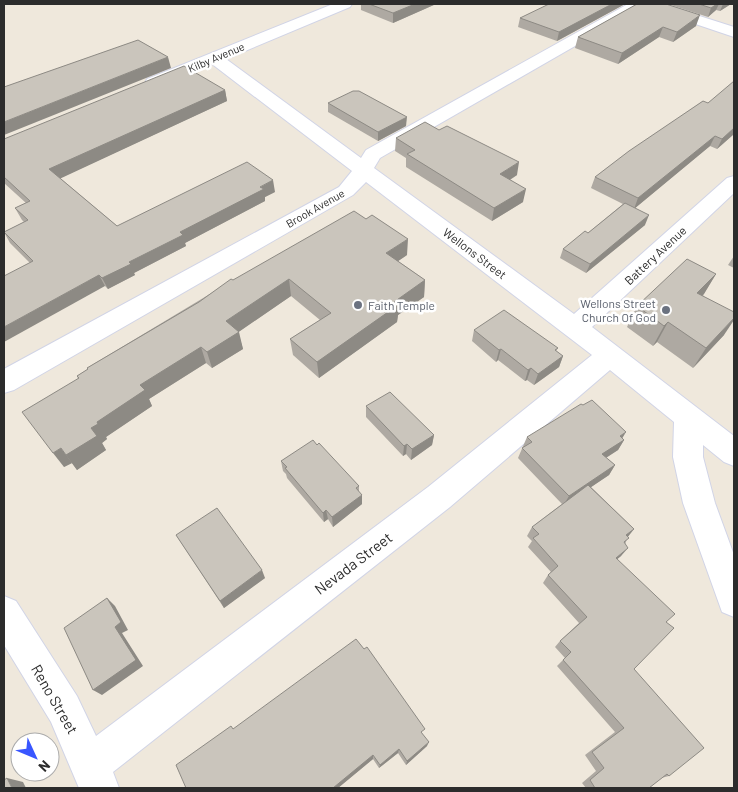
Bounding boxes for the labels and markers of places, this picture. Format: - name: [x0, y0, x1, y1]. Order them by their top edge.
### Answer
- place label: Wellons Street Church Of God: [580, 296, 656, 324]
- place label: Faith Temple: [368, 298, 435, 312]
- marker: Faith Temple: [352, 299, 364, 311]
- marker: Wellons Street Church Of God: [660, 304, 672, 316]

